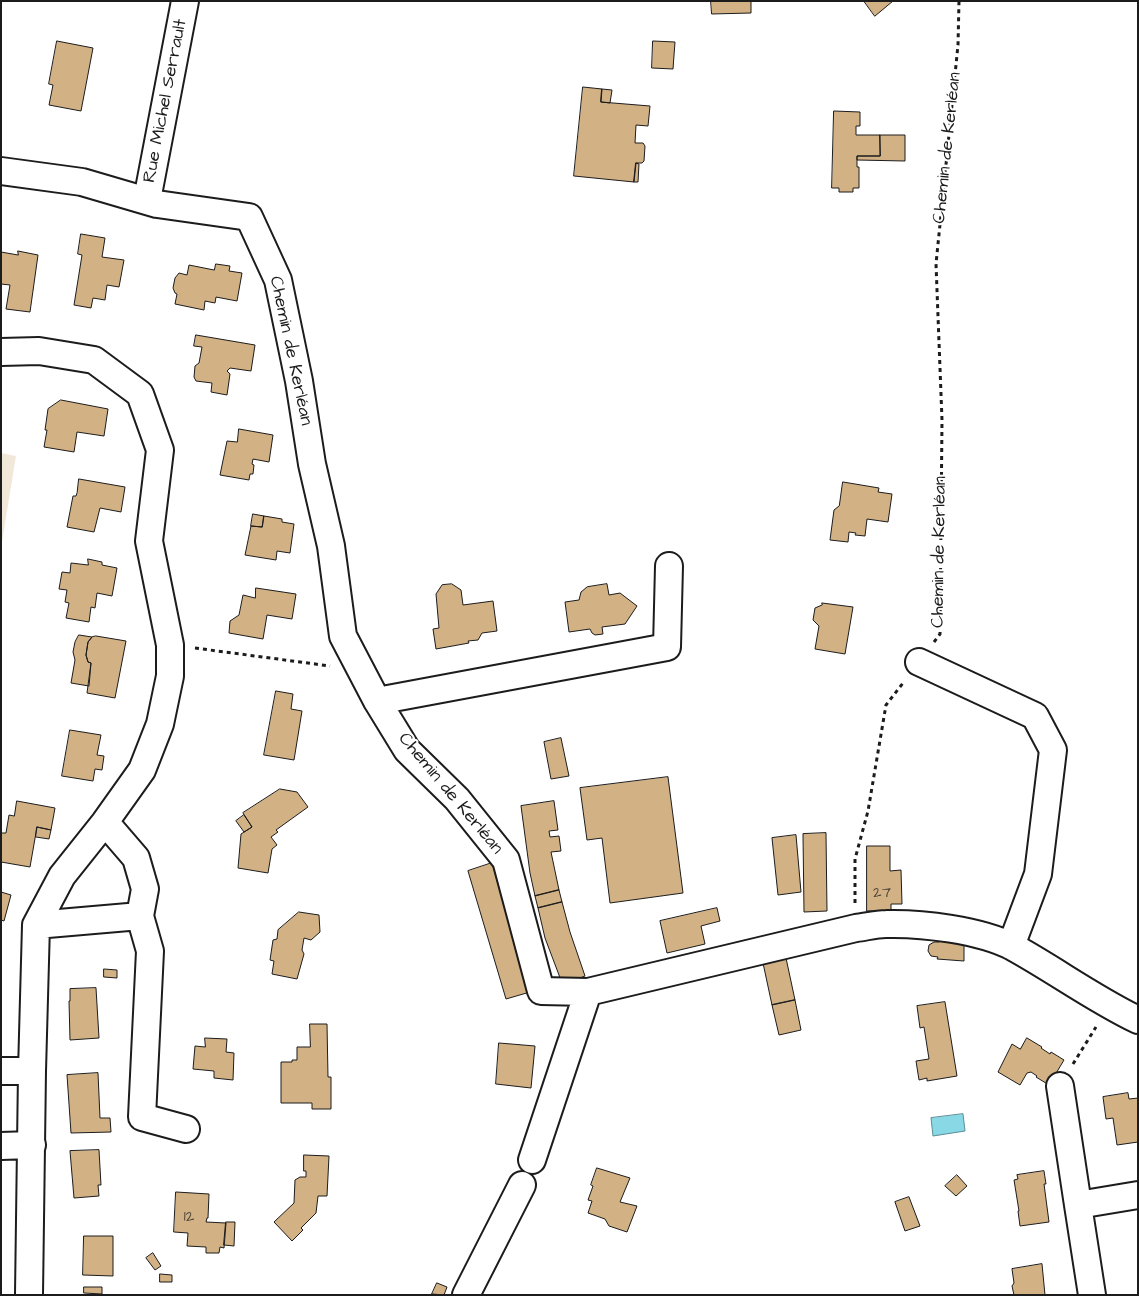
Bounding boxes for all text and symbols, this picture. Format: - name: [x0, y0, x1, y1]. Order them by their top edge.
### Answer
- street label: Rue Michel Serrault: [140, 17, 192, 185]
- street label: Chemin de Kerléan: [929, 71, 967, 225]
- street label: Chemin de Kerléan: [264, 275, 316, 427]
- street label: Chemin de Kerléan: [928, 476, 952, 628]
- street label: Chemin de Kerléan: [393, 729, 507, 859]
- house number: 27: [873, 885, 891, 903]
- house number: 12: [184, 1209, 194, 1227]

